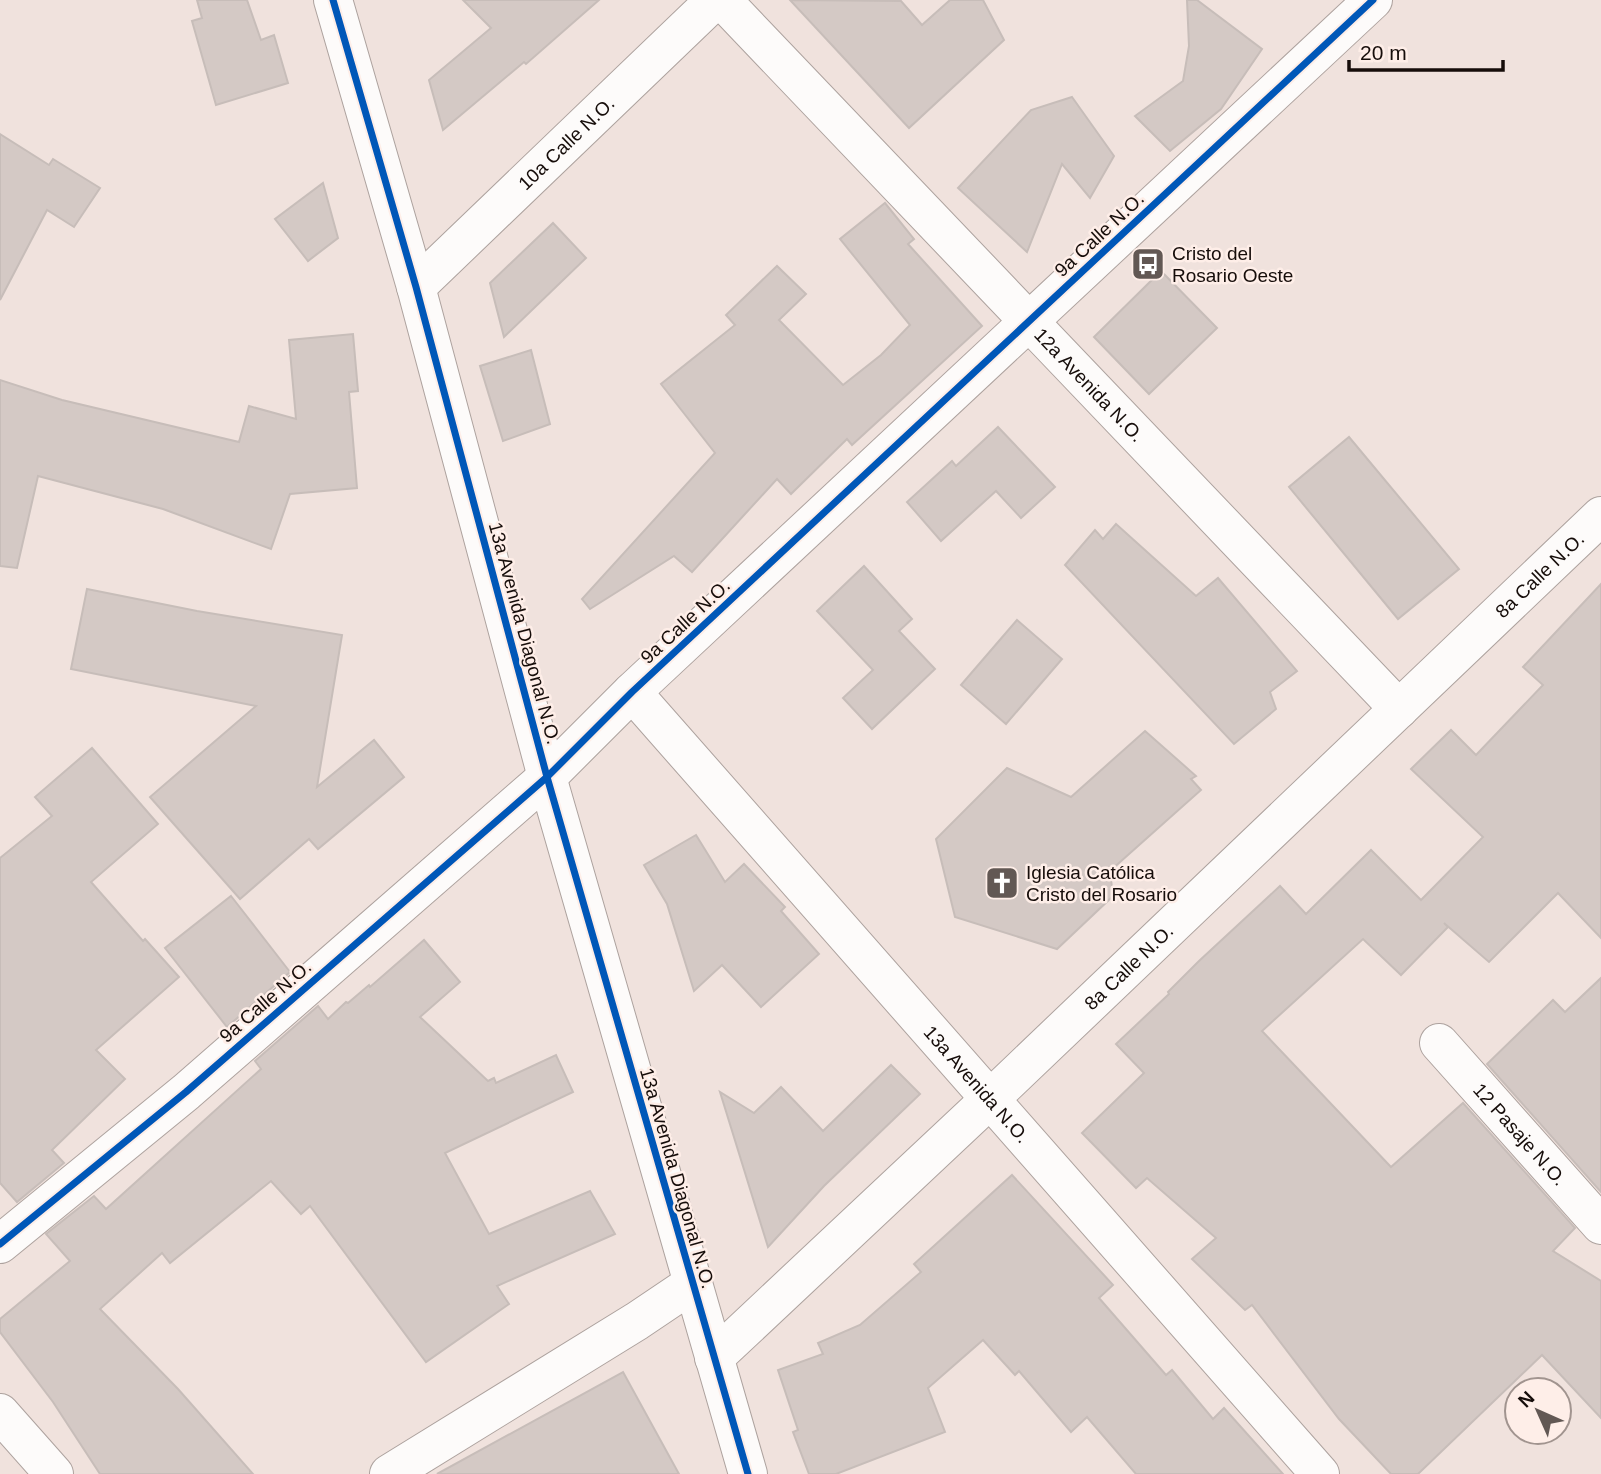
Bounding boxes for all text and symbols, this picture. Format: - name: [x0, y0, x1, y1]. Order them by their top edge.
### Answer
- scale bar: [1349, 28, 1503, 72]
- text: 20 m: [1360, 41, 1407, 64]
- street label: 10a Calle N.O.: [514, 93, 619, 194]
- street label: 9a Calle N.O.: [1050, 188, 1148, 281]
- place label: Cristo del Rosario Oeste: [1172, 243, 1293, 286]
- bus stop icon: Cristo del Rosario Oeste: [1129, 245, 1167, 283]
- street label: 12a Avenida N.O.: [1030, 324, 1148, 446]
- street label: 13a Avenida Diagonal N.O.: [485, 520, 564, 746]
- street label: 8a Calle N.O.: [1491, 528, 1588, 622]
- street label: 9a Calle N.O.: [636, 575, 734, 668]
- place label: Iglesia Católica Cristo del Rosario: [1026, 862, 1177, 905]
- church icon: Iglesia Católica Cristo del Rosario: [983, 864, 1021, 902]
- street label: 8a Calle N.O.: [1080, 920, 1177, 1014]
- street label: 9a Calle N.O.: [215, 956, 315, 1047]
- street label: 13a Avenida N.O.: [919, 1021, 1033, 1147]
- street label: 13a Avenida Diagonal N.O.: [636, 1065, 719, 1291]
- street label: 12 Pasaje N.O.: [1469, 1079, 1570, 1190]
- north arrow: [1503, 1376, 1573, 1446]
- text: N: [1514, 1387, 1539, 1412]

